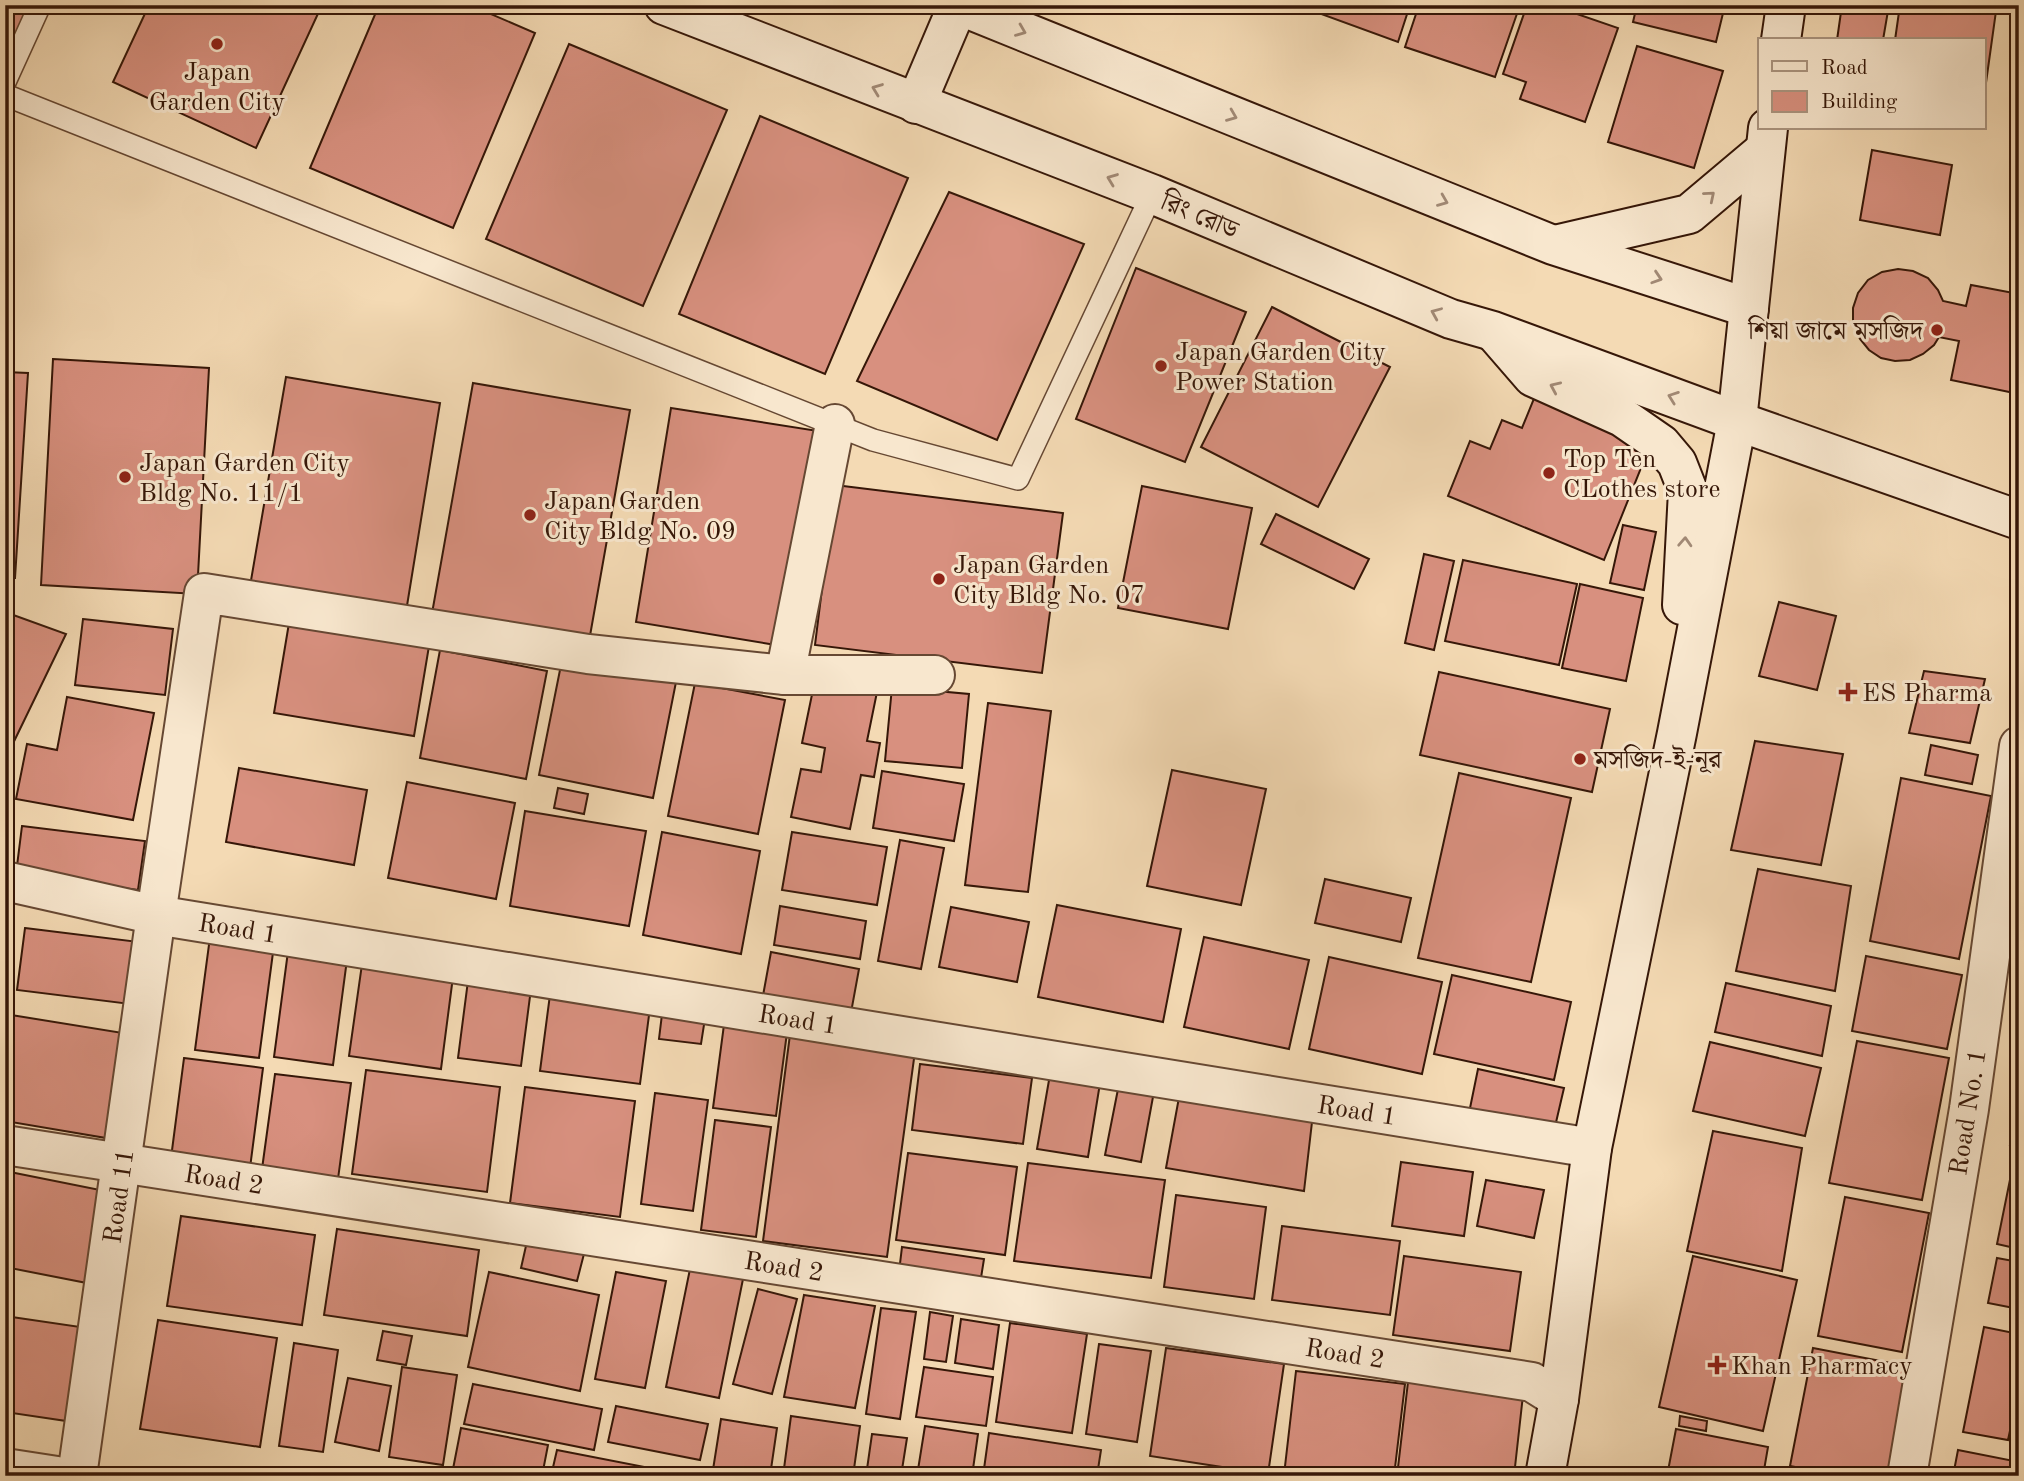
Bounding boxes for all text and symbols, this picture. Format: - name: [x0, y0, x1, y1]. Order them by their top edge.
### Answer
- one-way arrow: [1014, 22, 1026, 36]
- marker: Japan Garden City: [209, 36, 225, 52]
- legend: [1758, 38, 1986, 130]
- text: Road: [1821, 58, 1868, 79]
- place label: Japan Garden City: [149, 60, 285, 116]
- one-way arrow: [872, 83, 884, 97]
- text: Building: [1821, 92, 1898, 113]
- one-way arrow: [1225, 107, 1237, 121]
- one-way arrow: [1107, 174, 1119, 188]
- street label: রিং রোড: [1156, 185, 1244, 245]
- one-way arrow: [1702, 192, 1714, 205]
- one-way arrow: [1436, 193, 1448, 207]
- one-way arrow: [1650, 270, 1662, 285]
- one-way arrow: [1430, 307, 1443, 321]
- place label: শিয়া জামে মসজিদ: [1747, 315, 1925, 345]
- marker: শিয়া জামে মসজিদ: [1929, 322, 1945, 338]
- place label: Japan Garden City Power Station: [1175, 340, 1386, 396]
- marker: Japan Garden City Power Station: [1153, 358, 1169, 374]
- one-way arrow: [1550, 381, 1562, 395]
- one-way arrow: [1668, 391, 1680, 405]
- place label: Top Ten CLothes store: [1563, 447, 1720, 503]
- place label: Japan Garden City Bldg No. 11/1: [139, 451, 350, 507]
- marker: Top Ten CLothes store: [1541, 465, 1557, 481]
- marker: Japan Garden City Bldg No. 11/1: [117, 469, 133, 485]
- place label: Japan Garden City Bldg No. 09: [544, 489, 736, 545]
- marker: Japan Garden City Bldg No. 09: [522, 507, 538, 523]
- one-way arrow: [1677, 537, 1692, 548]
- place label: Japan Garden City Bldg No. 07: [953, 553, 1145, 609]
- marker: Japan Garden City Bldg No. 07: [931, 571, 947, 587]
- place label: ES Pharma: [1862, 681, 1992, 707]
- marker: ES Pharma: [1840, 684, 1856, 700]
- place label: মসজিদ-ই-নূর: [1593, 744, 1723, 774]
- marker: মসজিদ-ই-নূর: [1572, 751, 1588, 767]
- street label: Road 1: [196, 911, 279, 949]
- street label: Road 1: [756, 1002, 839, 1040]
- street label: Road No. 1: [1946, 1047, 1992, 1177]
- street label: Road 1: [1315, 1093, 1398, 1131]
- street label: Road 11: [100, 1147, 139, 1245]
- street label: Road 2: [182, 1162, 265, 1200]
- street label: Road 2: [742, 1249, 825, 1287]
- street label: Road 2: [1303, 1336, 1386, 1374]
- place label: Khan Pharmacy: [1731, 1354, 1913, 1380]
- marker: Khan Pharmacy: [1709, 1357, 1725, 1373]

